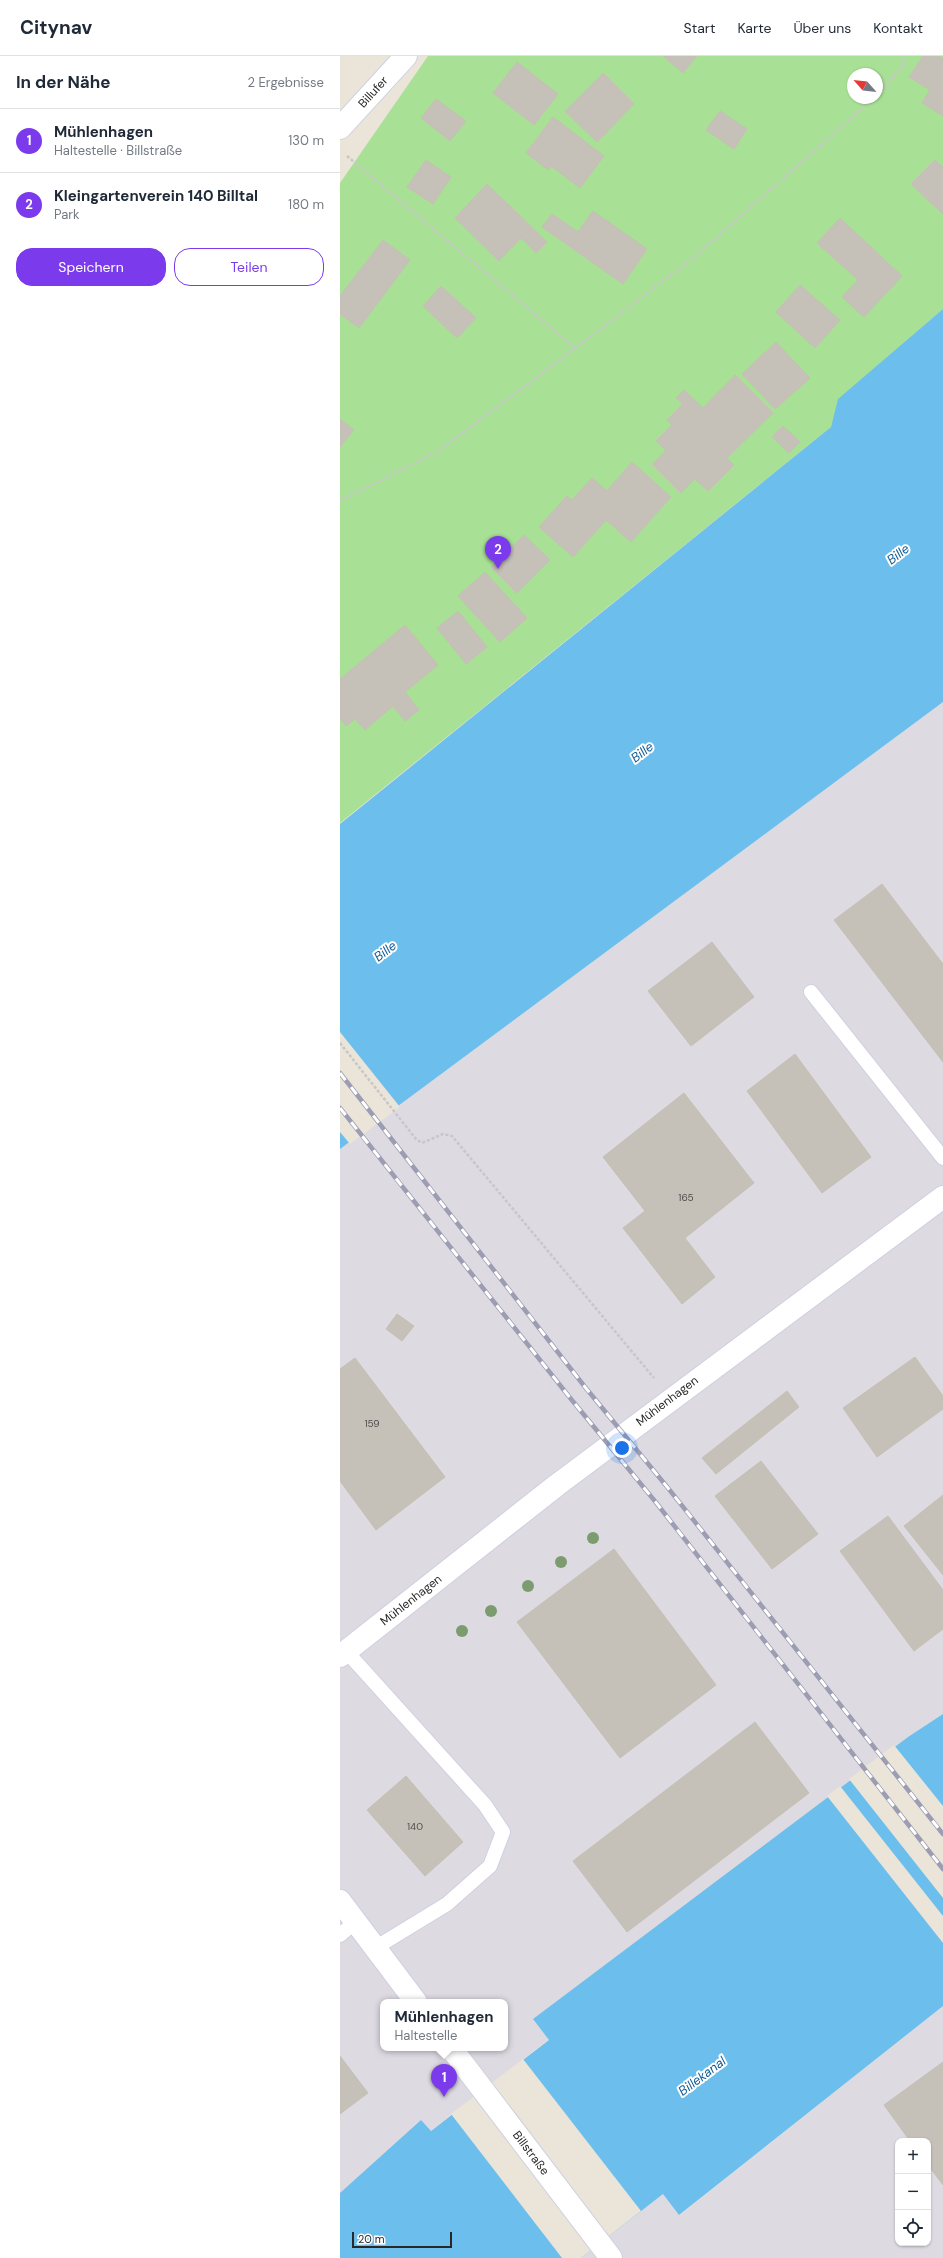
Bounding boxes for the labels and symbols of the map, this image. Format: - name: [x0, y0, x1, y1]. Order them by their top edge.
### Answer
- north arrow: [847, 68, 883, 104]
- street label: Billufer: [355, 72, 392, 111]
- pin: 2: [485, 536, 511, 569]
- water label: Bille: [883, 540, 913, 568]
- water label: Bille: [627, 738, 657, 766]
- water label: Bille: [370, 937, 400, 965]
- house number: 165: [678, 1191, 694, 1204]
- street label: Mühlenhagen: [633, 1372, 701, 1430]
- house number: 159: [364, 1417, 380, 1430]
- your location: [612, 1438, 632, 1458]
- street label: Mühlenhagen: [377, 1571, 445, 1629]
- house number: 140: [407, 1820, 423, 1833]
- water label: Billekanal: [675, 2052, 730, 2099]
- pin: 1: [431, 2064, 457, 2097]
- street label: Billstraße: [509, 2128, 553, 2179]
- scale bar: [352, 2230, 452, 2249]

